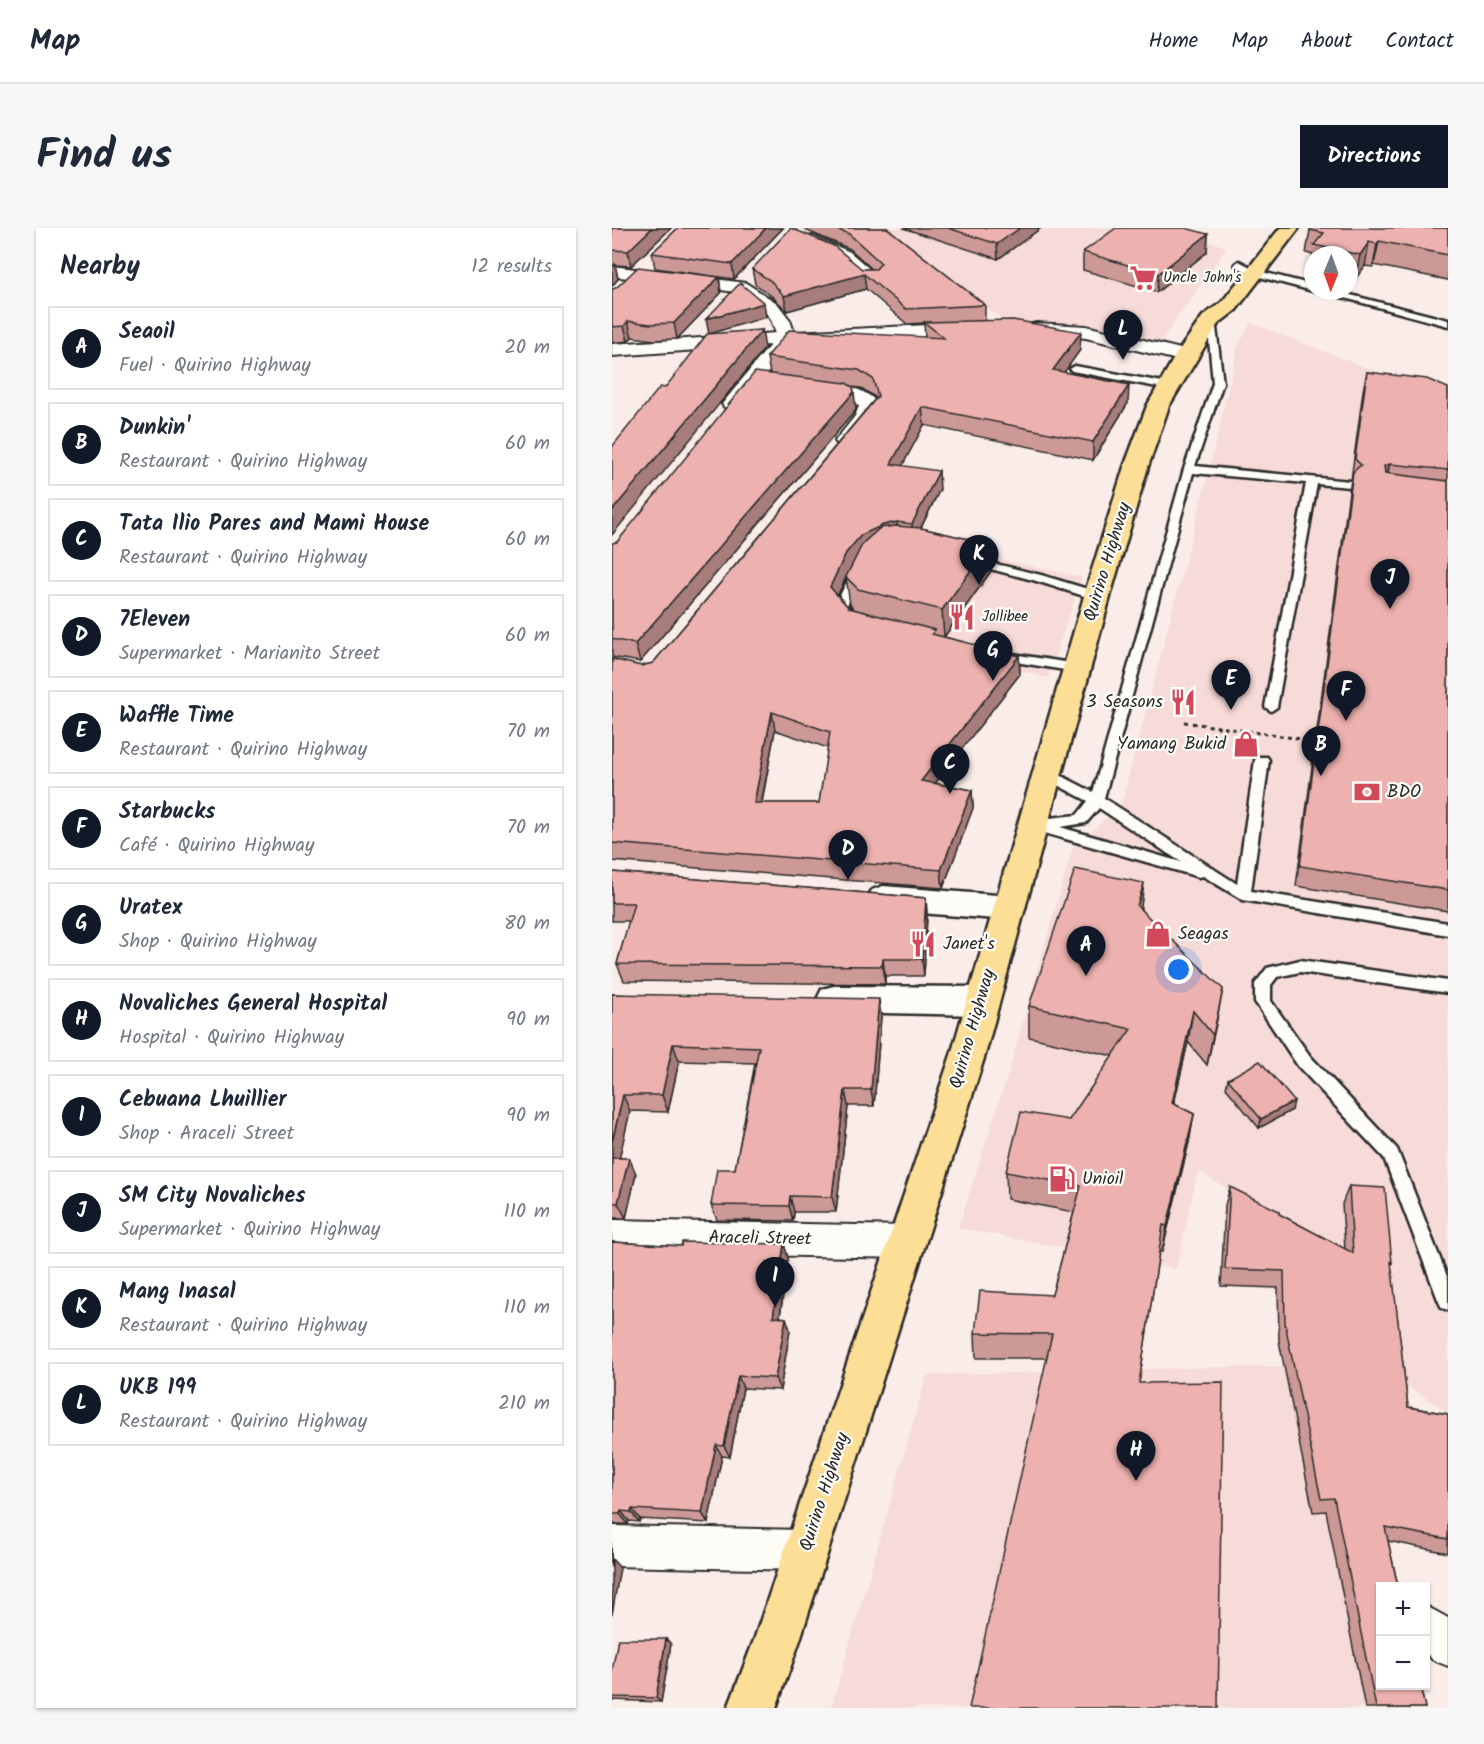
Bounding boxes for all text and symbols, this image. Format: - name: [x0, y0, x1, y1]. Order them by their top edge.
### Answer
- text: Map: [30, 19, 81, 64]
- text: Home: [1149, 25, 1198, 58]
- text: Map: [1231, 25, 1268, 58]
- text: About: [1301, 25, 1352, 58]
- text: Contact: [1385, 25, 1454, 58]
- text: Find us: [36, 123, 172, 190]
- button: Directions: [1300, 125, 1448, 188]
- text: Nearby: [60, 246, 140, 288]
- north arrow: [1304, 246, 1358, 300]
- text: 12 results: [471, 251, 552, 283]
- supermarket icon: Uncle John's: [1128, 263, 1158, 293]
- place label: Uncle John's: [1163, 266, 1242, 290]
- pin: L: [1104, 310, 1142, 360]
- text: Seaoil: [119, 315, 175, 350]
- text: A: [75, 332, 88, 364]
- text: 20 m: [504, 332, 550, 364]
- text: Fuel · Quirino Highway: [119, 350, 311, 382]
- text: Dunkin': [119, 411, 190, 446]
- text: B: [75, 428, 88, 460]
- text: 60 m: [505, 428, 550, 460]
- text: Restaurant · Quirino Highway: [119, 446, 367, 478]
- street label: Quirino Highway: [1076, 498, 1140, 625]
- text: Tata Ilio Pares and Mami House: [119, 507, 429, 542]
- text: C: [75, 524, 88, 556]
- text: 60 m: [505, 524, 550, 556]
- pin: K: [960, 536, 998, 585]
- text: Restaurant · Quirino Highway: [119, 542, 367, 574]
- pin: J: [1370, 560, 1410, 609]
- restaurant icon: Jollibee: [947, 602, 977, 632]
- text: 7Eleven: [119, 603, 190, 638]
- place label: Jollibee: [982, 605, 1028, 629]
- text: D: [75, 620, 88, 652]
- text: 60 m: [505, 620, 550, 652]
- pin: G: [974, 632, 1012, 681]
- text: Supermarket · Marianito Street: [119, 638, 380, 670]
- pin: E: [1212, 660, 1250, 710]
- pin: F: [1326, 672, 1366, 721]
- restaurant icon: 3 Seasons: [1168, 687, 1198, 717]
- place label: 3 Seasons: [1086, 688, 1163, 717]
- text: Waffle Time: [119, 699, 234, 734]
- text: E: [76, 716, 87, 748]
- text: 70 m: [507, 716, 550, 748]
- pin: B: [1302, 726, 1340, 776]
- shop icon: Yamang Bukid: [1231, 729, 1261, 759]
- place label: Yamang Bukid: [1117, 730, 1227, 759]
- text: Restaurant · Quirino Highway: [119, 734, 367, 766]
- pin: C: [930, 744, 970, 794]
- bank icon: BDO: [1352, 777, 1382, 807]
- place label: BDO: [1387, 778, 1421, 807]
- text: Starbucks: [119, 795, 215, 830]
- text: F: [76, 812, 87, 844]
- text: 70 m: [507, 812, 550, 844]
- text: Café · Quirino Highway: [119, 830, 314, 862]
- pin: D: [828, 830, 868, 880]
- text: Uratex: [119, 891, 182, 926]
- text: G: [76, 908, 87, 940]
- text: 80 m: [504, 908, 550, 940]
- shop icon: Seagas: [1143, 919, 1173, 949]
- place label: Seagas: [1178, 920, 1229, 949]
- text: Shop · Quirino Highway: [119, 926, 317, 958]
- pin: A: [1066, 926, 1106, 976]
- restaurant icon: Janet's: [908, 929, 938, 959]
- place label: Janet's: [943, 930, 995, 959]
- your location: [1164, 955, 1193, 984]
- street label: Quirino Highway: [942, 965, 1004, 1092]
- text: Novaliches General Hospital: [119, 987, 387, 1022]
- text: H: [75, 1004, 88, 1036]
- text: 90 m: [506, 1004, 550, 1036]
- text: Hospital · Quirino Highway: [119, 1022, 344, 1054]
- text: Cebuana Lhuillier: [119, 1083, 287, 1118]
- text: I: [78, 1100, 85, 1132]
- text: 90 m: [506, 1100, 550, 1132]
- text: Shop · Araceli Street: [119, 1118, 294, 1150]
- fuel station icon: Unioil: [1047, 1164, 1077, 1194]
- place label: Unioil: [1082, 1165, 1124, 1194]
- text: SM City Novaliches: [119, 1179, 306, 1214]
- text: J: [77, 1196, 86, 1228]
- text: 110 m: [504, 1196, 550, 1228]
- text: Supermarket · Quirino Highway: [119, 1214, 380, 1246]
- street label: Araceli Street: [708, 1224, 813, 1254]
- pin: I: [756, 1258, 794, 1307]
- text: Mang Inasal: [119, 1275, 236, 1310]
- text: K: [75, 1292, 88, 1324]
- text: 110 m: [504, 1292, 550, 1324]
- text: Restaurant · Quirino Highway: [119, 1310, 367, 1342]
- text: UKB 199: [119, 1371, 196, 1406]
- text: L: [76, 1388, 87, 1420]
- text: 210 m: [498, 1388, 550, 1420]
- text: Restaurant · Quirino Highway: [119, 1406, 367, 1438]
- street label: Quirino Highway: [792, 1428, 858, 1555]
- pin: H: [1116, 1432, 1156, 1481]
- map controls: [1376, 1582, 1430, 1690]
- button: +: [1376, 1582, 1430, 1636]
- button: −: [1376, 1636, 1430, 1690]

